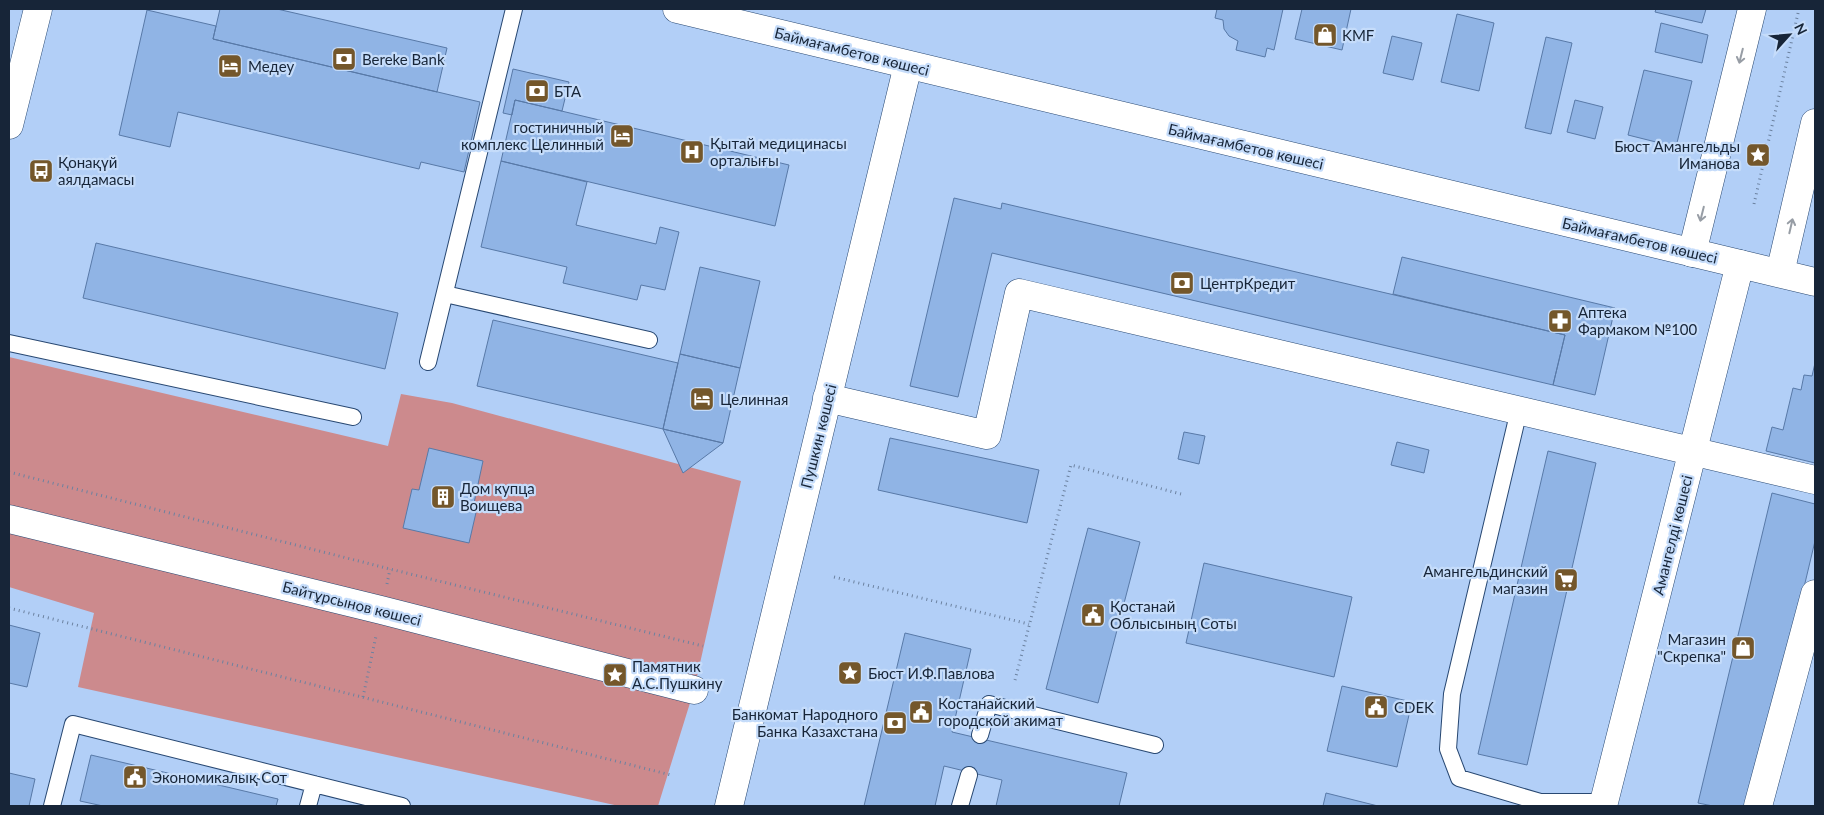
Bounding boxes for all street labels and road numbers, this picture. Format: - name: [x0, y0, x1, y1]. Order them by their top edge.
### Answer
- street label: Баймағамбетов көшесі: [773, 23, 931, 79]
- street label: Баймағамбетов көшесі: [1167, 119, 1325, 173]
- street label: Баймағамбетов көшесі: [1561, 213, 1719, 267]
- street label: Пушкин көшесі: [796, 382, 840, 490]
- street label: Амангелді көшесі: [1648, 473, 1696, 597]
- street label: Байтұрсынов көшесі: [281, 577, 423, 629]

